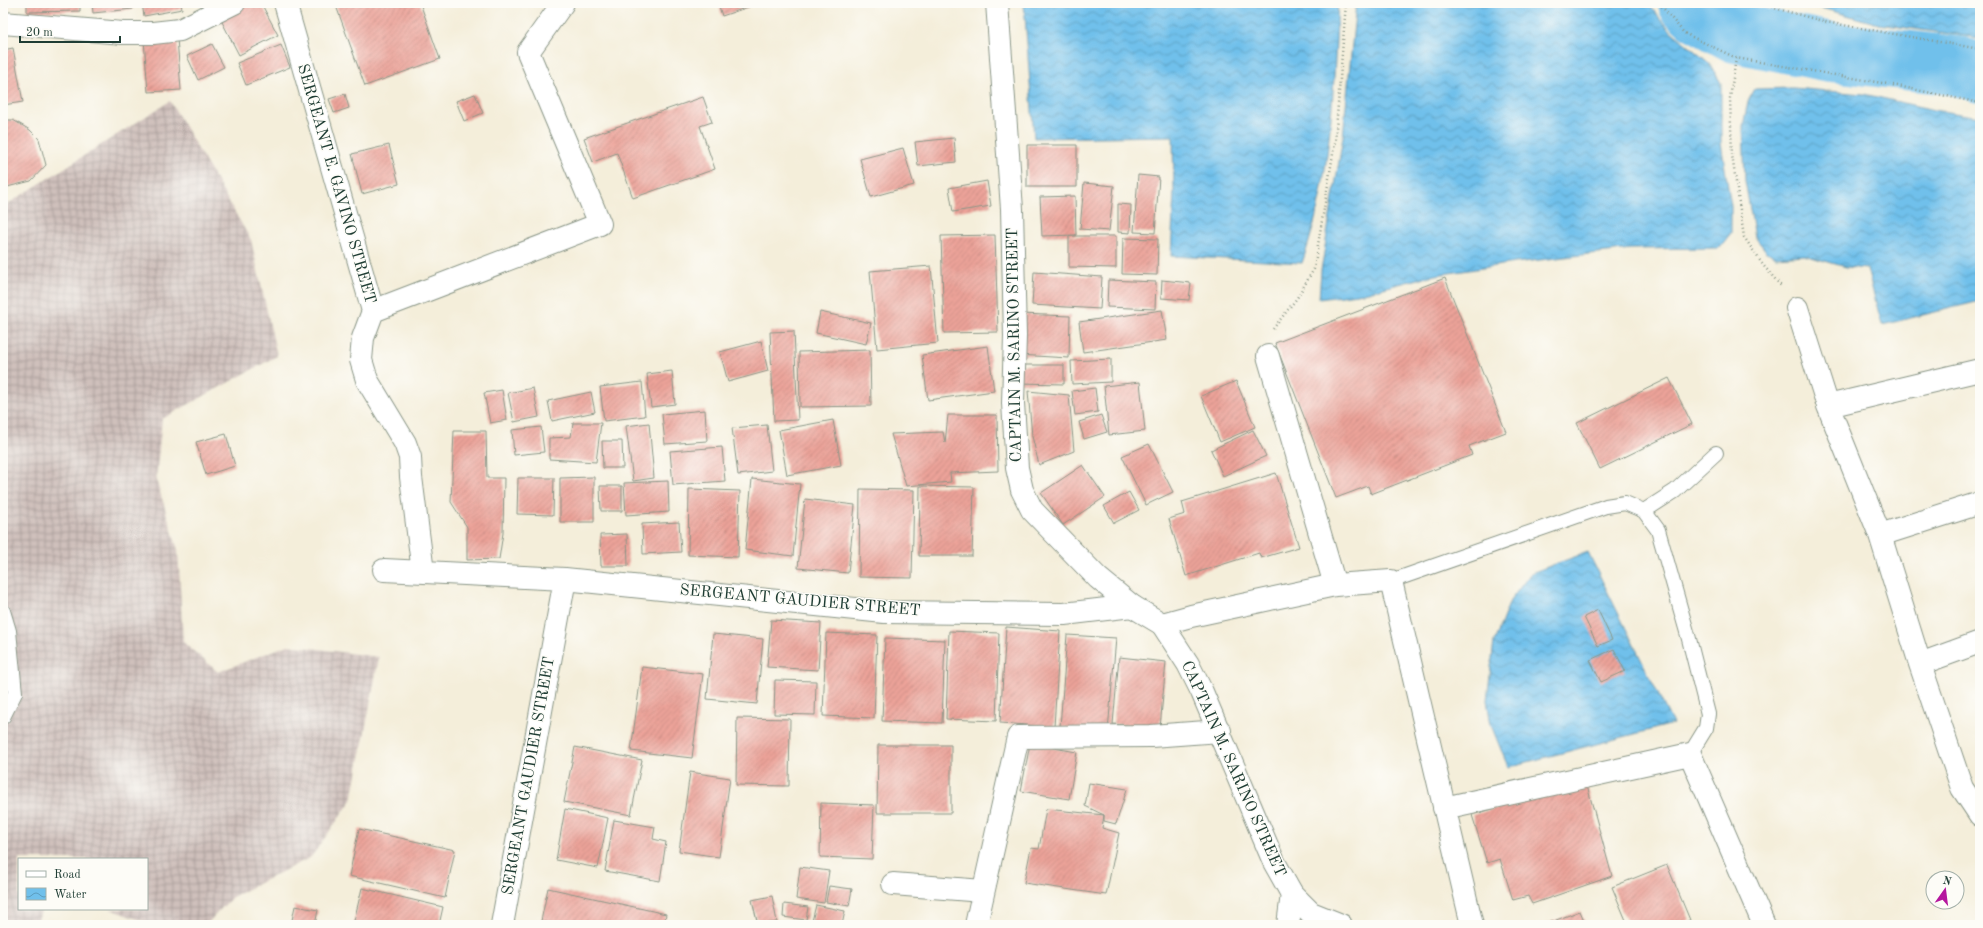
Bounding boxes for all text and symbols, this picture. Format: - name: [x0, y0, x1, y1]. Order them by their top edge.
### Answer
- scale bar: [20, 18, 120, 44]
- text: 20 m: [26, 27, 53, 39]
- street label: SERGEANT E. GAVINO STREET: [294, 62, 378, 306]
- street label: CAPTAIN M. SARINO STREET: [1005, 228, 1025, 462]
- street label: SERGEANT GAUDIER STREET: [679, 582, 921, 620]
- street label: SERGEANT GAUDIER STREET: [500, 655, 558, 897]
- street label: CAPTAIN M. SARINO STREET: [1178, 659, 1288, 879]
- legend: [18, 858, 148, 910]
- text: Road: [54, 869, 81, 881]
- north arrow: [1925, 870, 1965, 910]
- text: N: [1942, 875, 1953, 888]
- text: Water: [54, 889, 87, 901]

